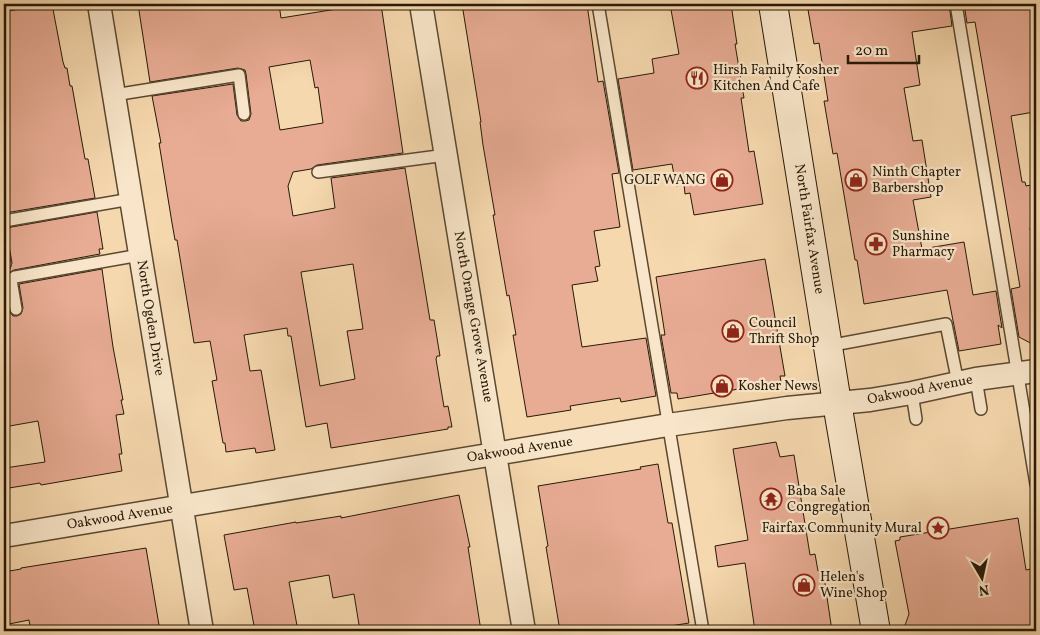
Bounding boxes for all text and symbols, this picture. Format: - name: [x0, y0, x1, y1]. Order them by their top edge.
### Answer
- scale bar: [848, 32, 919, 64]
- text: 20 m: [855, 41, 888, 62]
- place label: Hirsh Family Kosher Kitchen And Cafe: [713, 61, 839, 96]
- restaurant icon: Hirsh Family Kosher Kitchen And Cafe: [685, 66, 709, 90]
- street label: North Fairfax Avenue: [789, 163, 829, 296]
- place label: Ninth Chapter Barbershop: [872, 163, 961, 198]
- shop icon: GOLF WANG: [710, 168, 734, 192]
- shop icon: Ninth Chapter Barbershop: [844, 168, 868, 192]
- place label: GOLF WANG: [624, 171, 706, 190]
- place label: Sunshine Pharmacy: [892, 227, 955, 262]
- street label: North Orange Grove Avenue: [449, 230, 497, 405]
- pharmacy icon: Sunshine Pharmacy: [864, 232, 888, 256]
- street label: North Ogden Drive: [131, 259, 169, 378]
- place label: Council Thrift Shop: [749, 314, 819, 349]
- shop icon: Council Thrift Shop: [721, 319, 745, 343]
- street label: Oakwood Avenue: [866, 370, 975, 410]
- shop icon: Kosher News: [710, 374, 734, 398]
- place label: Kosher News: [738, 377, 818, 396]
- street label: Oakwood Avenue: [466, 432, 575, 468]
- place label: Baba Sale Congregation: [787, 482, 870, 517]
- temple icon: Baba Sale Congregation: [759, 487, 783, 511]
- street label: Oakwood Avenue: [66, 499, 175, 535]
- place icon: Fairfax Community Mural: [926, 516, 950, 540]
- place label: Fairfax Community Mural: [762, 519, 922, 538]
- north arrow: [958, 552, 1008, 602]
- place label: Helen's Wine Shop: [820, 568, 887, 603]
- shop icon: Helen's Wine Shop: [792, 573, 816, 597]
- text: N: [977, 579, 990, 600]

